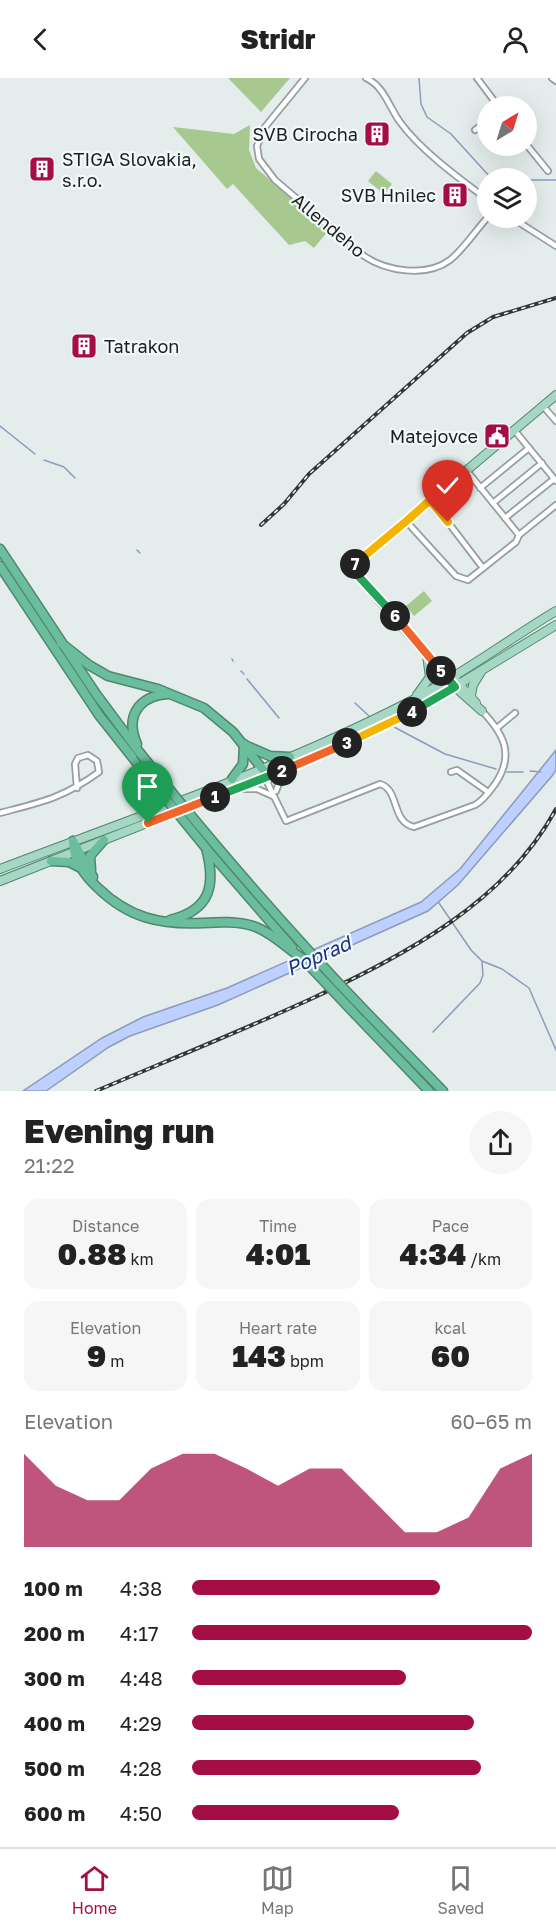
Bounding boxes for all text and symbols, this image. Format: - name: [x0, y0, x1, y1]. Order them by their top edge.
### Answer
- icon: back: [24, 23, 57, 56]
- text: Stridr: [241, 23, 315, 55]
- icon: person: [499, 23, 532, 56]
- north arrow: [477, 96, 537, 156]
- map controls: [477, 96, 537, 228]
- building icon: SVB Cirocha: [362, 119, 392, 149]
- place label: SVB Cirocha: [252, 123, 358, 145]
- place label: STIGA Slovakia, s.r.o.: [62, 148, 197, 191]
- building icon: STIGA Slovakia, s.r.o.: [27, 154, 57, 184]
- button: layers: [477, 168, 537, 228]
- building icon: SVB Hnilec: [440, 180, 470, 210]
- place label: SVB Hnilec: [341, 184, 436, 206]
- street label: Allendeho: [288, 188, 370, 262]
- building icon: Tatrakon: [69, 331, 99, 361]
- place label: Tatrakon: [104, 335, 179, 357]
- public building icon: Matejovce: [482, 421, 512, 451]
- place label: Matejovce: [390, 425, 478, 447]
- pin: [422, 460, 473, 522]
- icon: check: [431, 469, 464, 502]
- pin: 7: [340, 549, 370, 579]
- text: 7: [351, 554, 359, 574]
- pin: 6: [380, 601, 410, 631]
- text: 6: [390, 606, 400, 626]
- pin: 5: [426, 656, 456, 686]
- text: 5: [436, 661, 446, 681]
- pin: 4: [397, 697, 427, 727]
- text: 4: [407, 702, 417, 722]
- pin: 3: [332, 728, 362, 758]
- text: 3: [342, 733, 352, 753]
- pin: 2: [267, 756, 297, 786]
- pin: [122, 761, 173, 823]
- text: 2: [277, 761, 287, 781]
- icon: arrive: [131, 770, 164, 803]
- pin: 1: [200, 782, 230, 812]
- text: 1: [211, 787, 219, 807]
- water label: Poprad: [282, 929, 357, 980]
- text: Evening run: [24, 1111, 215, 1150]
- button: share: [469, 1111, 532, 1174]
- text: 21:22: [24, 1153, 75, 1177]
- text: Distance: [72, 1216, 139, 1236]
- text: Time: [259, 1216, 297, 1236]
- text: Pace: [432, 1216, 469, 1236]
- text: 0.88: [58, 1236, 127, 1272]
- text: 4:01: [246, 1236, 310, 1272]
- text: 4:34: [399, 1236, 466, 1272]
- text: km: [127, 1249, 154, 1269]
- text: /km: [466, 1249, 501, 1269]
- text: Elevation: [70, 1318, 141, 1338]
- text: Heart rate: [239, 1318, 317, 1338]
- text: kcal: [435, 1318, 466, 1338]
- text: 9: [87, 1338, 106, 1374]
- text: 143: [232, 1338, 286, 1374]
- text: 60: [431, 1338, 470, 1374]
- text: m: [106, 1351, 125, 1371]
- text: bpm: [286, 1351, 324, 1371]
- text: Elevation: [24, 1409, 113, 1433]
- text: 60–65 m: [451, 1409, 532, 1433]
- text: 100 m: [24, 1576, 83, 1600]
- text: 4:38: [120, 1576, 162, 1600]
- text: 200 m: [24, 1621, 85, 1645]
- text: 4:17: [120, 1621, 159, 1645]
- text: 300 m: [24, 1666, 85, 1690]
- text: 4:48: [120, 1666, 163, 1690]
- text: 400 m: [24, 1711, 85, 1735]
- text: 4:29: [120, 1711, 162, 1735]
- text: 500 m: [24, 1756, 85, 1780]
- text: 4:28: [120, 1756, 162, 1780]
- text: 600 m: [24, 1801, 85, 1825]
- text: 4:50: [120, 1801, 162, 1825]
- tab: Home: [72, 1862, 117, 1918]
- tab: Map: [261, 1862, 294, 1918]
- tab: Saved: [437, 1862, 484, 1918]

